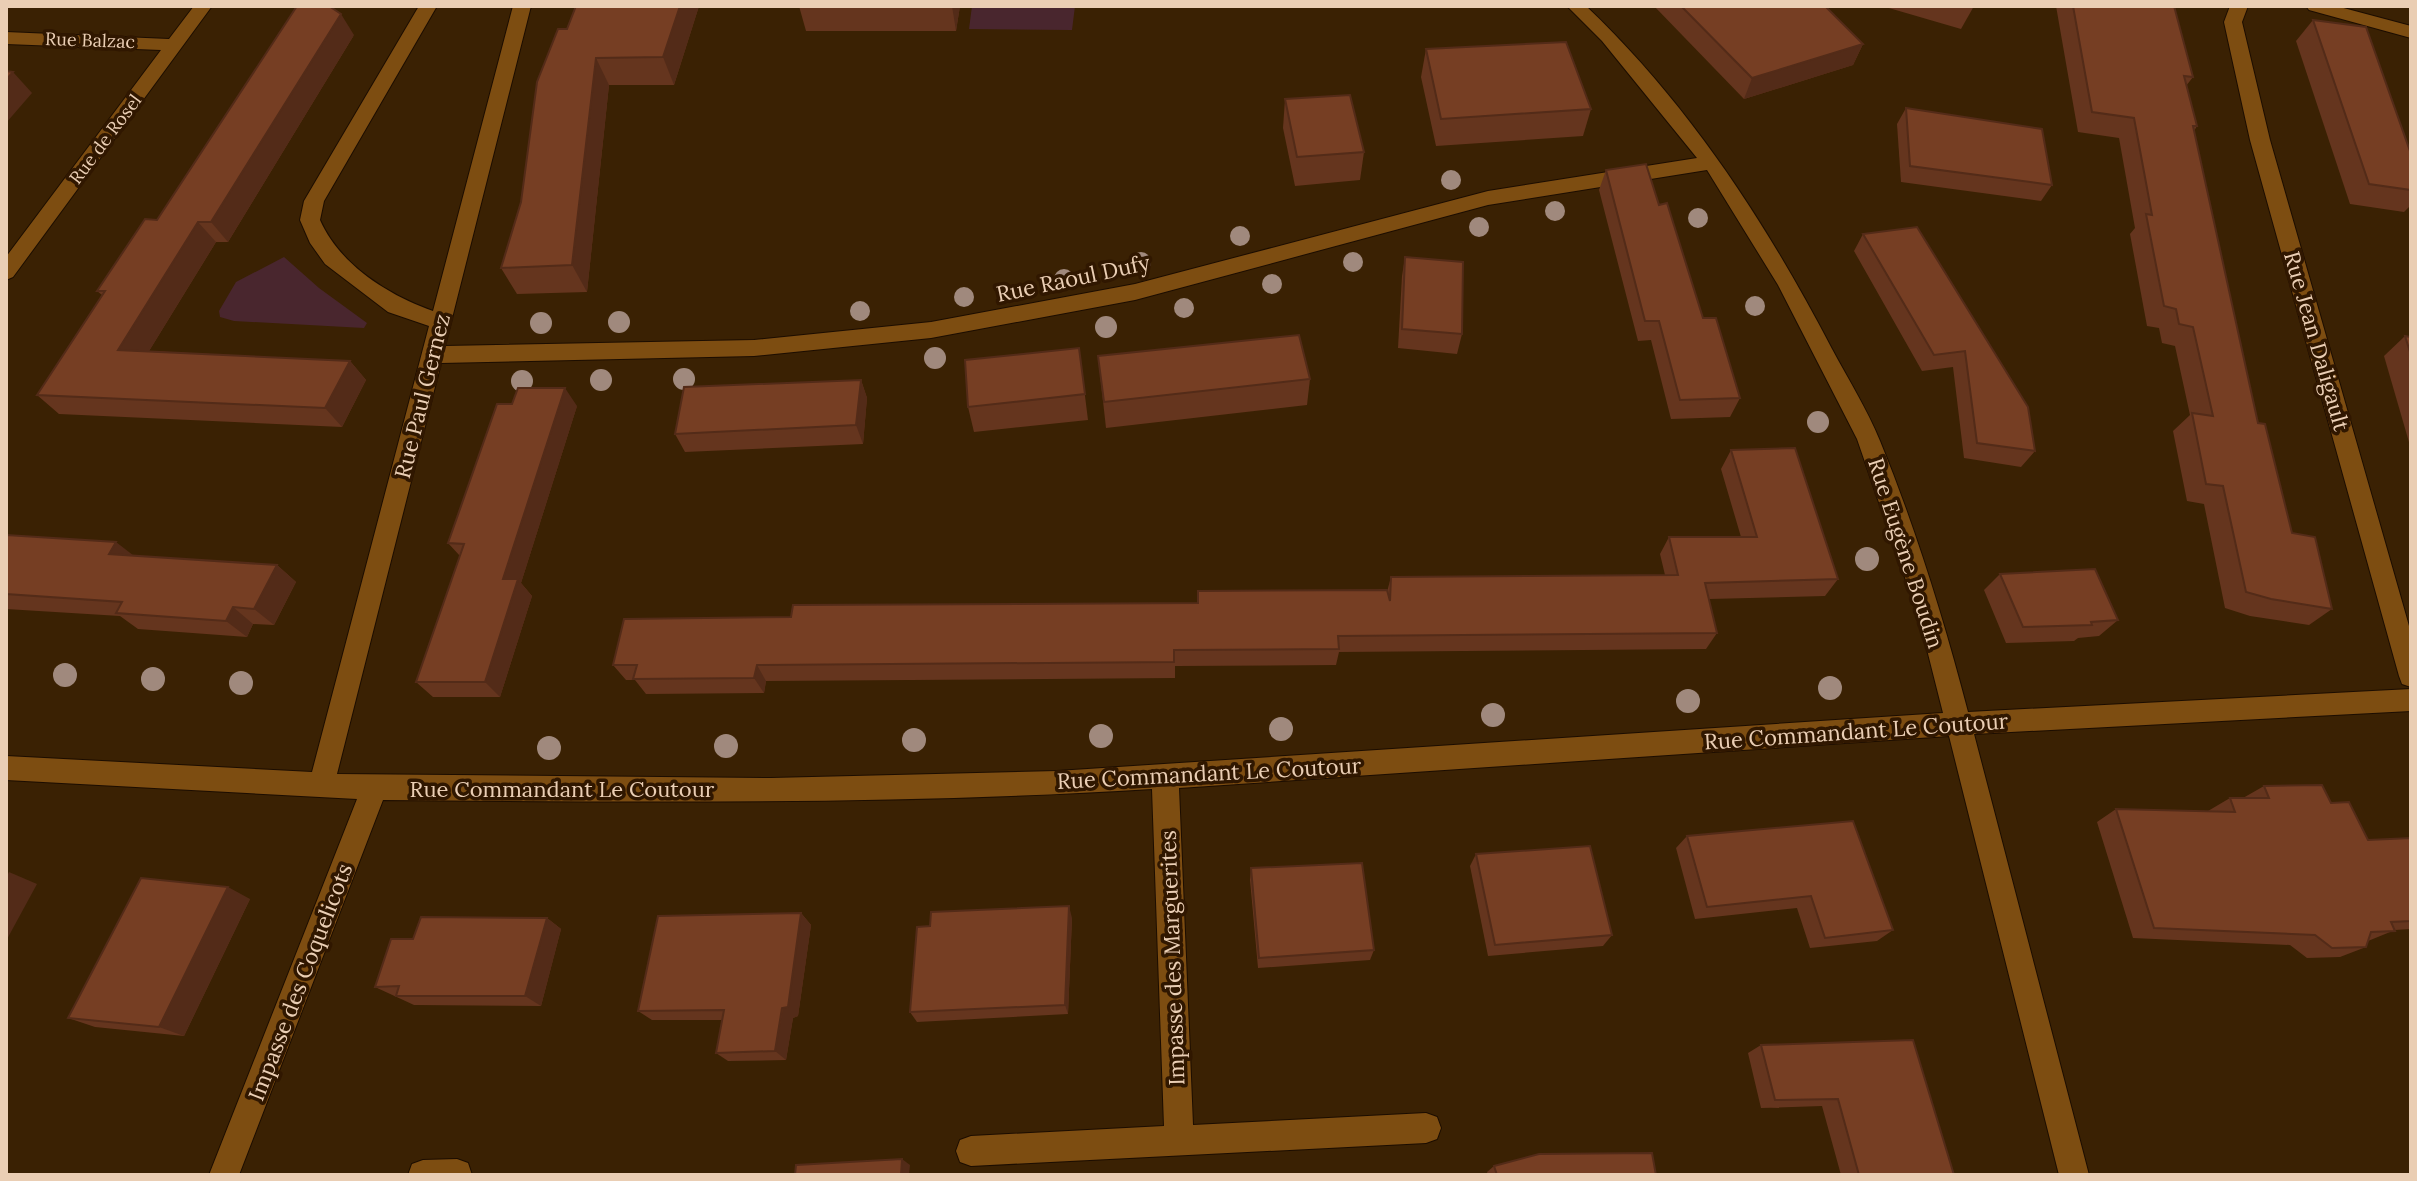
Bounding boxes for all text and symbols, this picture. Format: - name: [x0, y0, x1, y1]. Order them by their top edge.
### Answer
- street label: Rue Balzac: [45, 27, 135, 53]
- street label: Rue de Rosel: [64, 89, 146, 188]
- street label: Rue Raoul Dufy: [994, 248, 1153, 308]
- street label: Rue Jean Daligault: [2278, 248, 2356, 435]
- street label: Rue Paul Gernez: [388, 311, 456, 481]
- street label: Rue Eugène Boudin: [1862, 454, 1950, 652]
- street label: Rue Commandant Le Coutour: [1703, 706, 2009, 756]
- street label: Rue Commandant Le Coutour: [1056, 751, 1362, 795]
- street label: Rue Commandant Le Coutour: [410, 775, 715, 803]
- street label: Impasse des Marguerites: [1154, 830, 1190, 1086]
- street label: Impasse des Coquelicots: [242, 859, 358, 1105]

